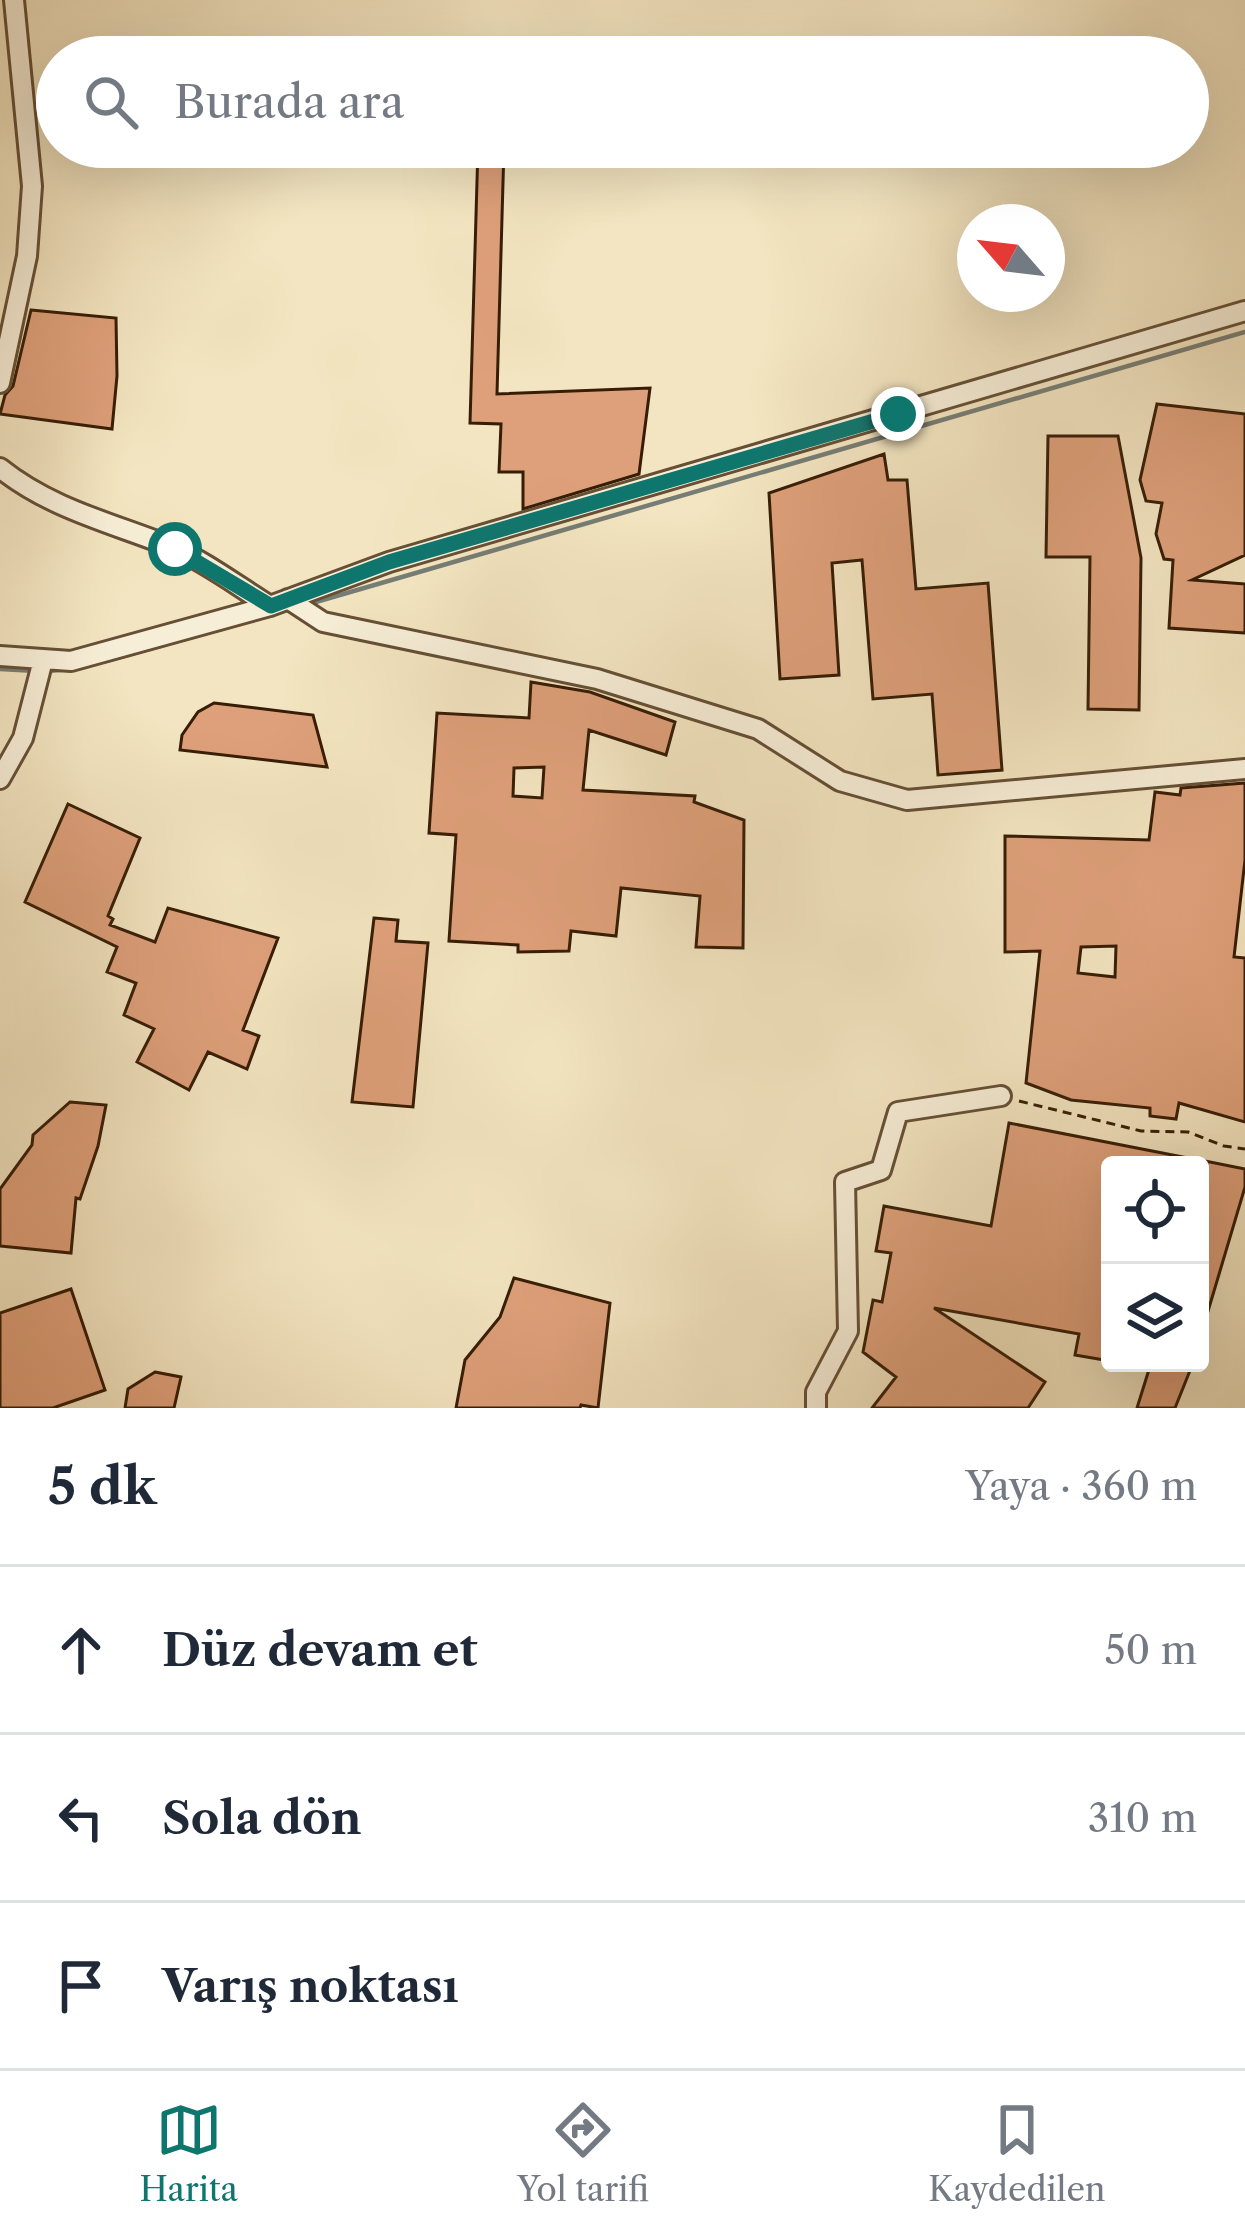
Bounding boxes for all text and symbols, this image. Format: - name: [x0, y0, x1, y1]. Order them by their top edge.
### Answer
- search box: [36, 36, 1209, 168]
- icon: search: [78, 69, 144, 135]
- text: Burada ara: [174, 74, 404, 130]
- north arrow: [957, 204, 1065, 312]
- route end: [871, 387, 925, 441]
- route start: [148, 522, 202, 576]
- map controls: [1101, 1156, 1209, 1372]
- button: locate: [1101, 1156, 1209, 1264]
- button: layers: [1101, 1264, 1209, 1372]
- text: 5 dk: [48, 1455, 156, 1517]
- text: Yaya · 360 m: [965, 1462, 1197, 1510]
- icon: ahead: [48, 1617, 114, 1683]
- text: Düz devam et: [162, 1622, 478, 1678]
- text: 50 m: [1104, 1626, 1197, 1674]
- icon: left: [48, 1785, 114, 1851]
- text: Sola dön: [162, 1790, 362, 1846]
- text: 310 m: [1088, 1794, 1197, 1842]
- icon: arrive: [48, 1953, 114, 2019]
- text: Varış noktası: [162, 1958, 459, 2014]
- tab: Harita: [139, 2097, 238, 2210]
- tab: Yol tarifi: [517, 2097, 649, 2210]
- tab: Kaydedilen: [928, 2097, 1106, 2210]

